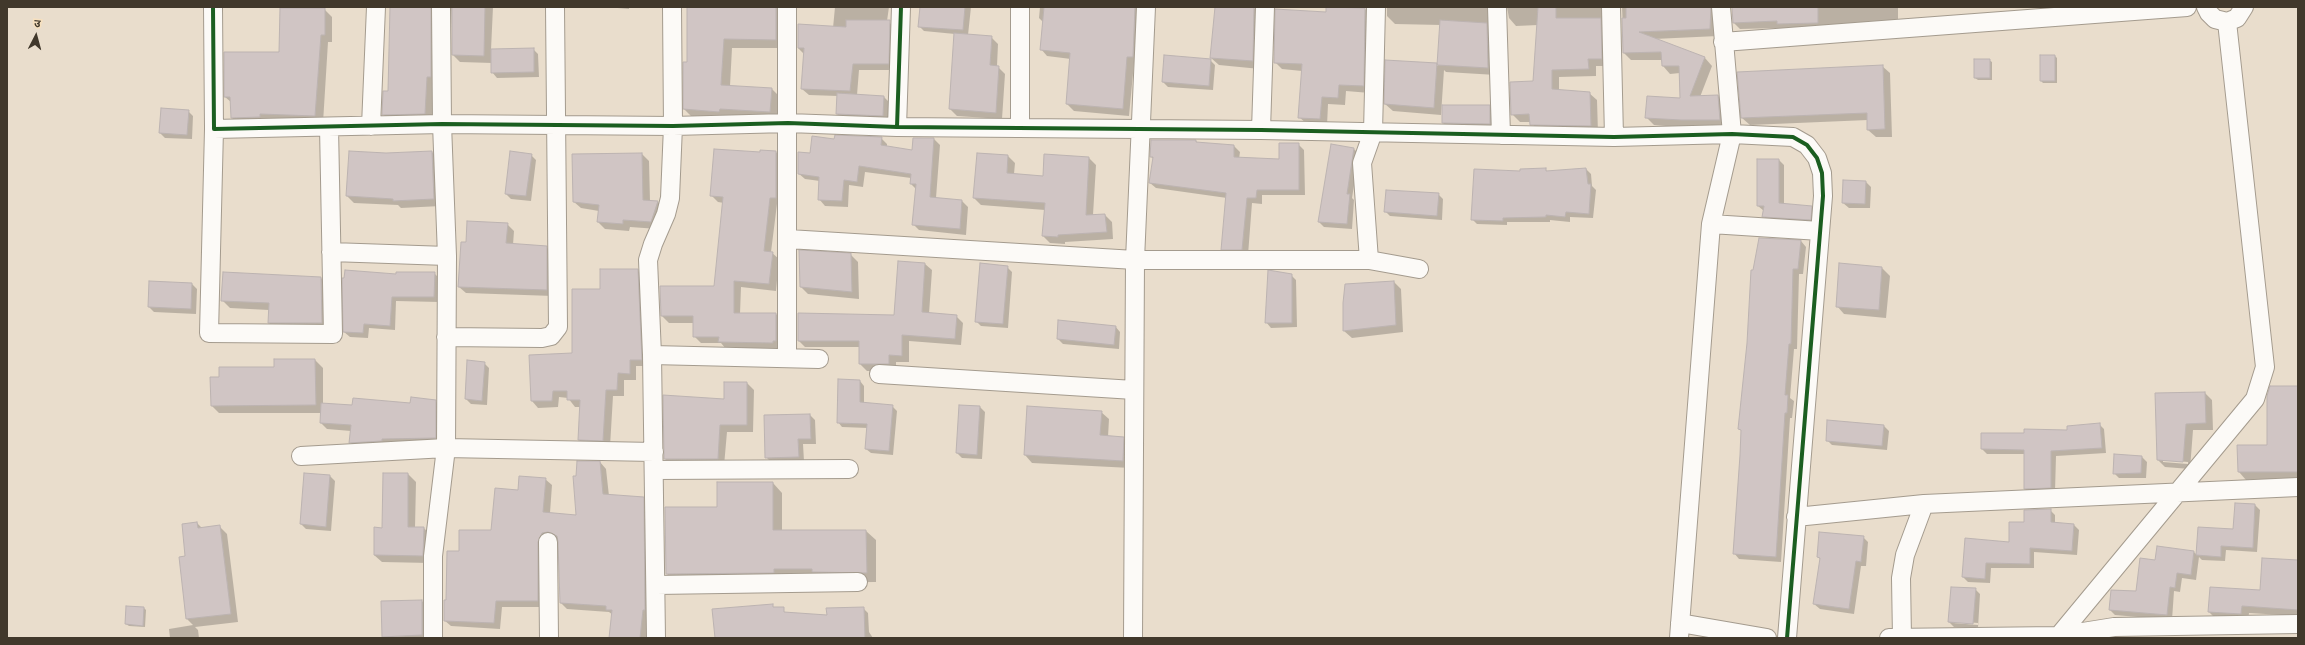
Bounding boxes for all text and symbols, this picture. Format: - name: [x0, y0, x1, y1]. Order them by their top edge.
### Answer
- north arrow: [16, 16, 56, 56]
- text: उ: [33, 17, 41, 31]

